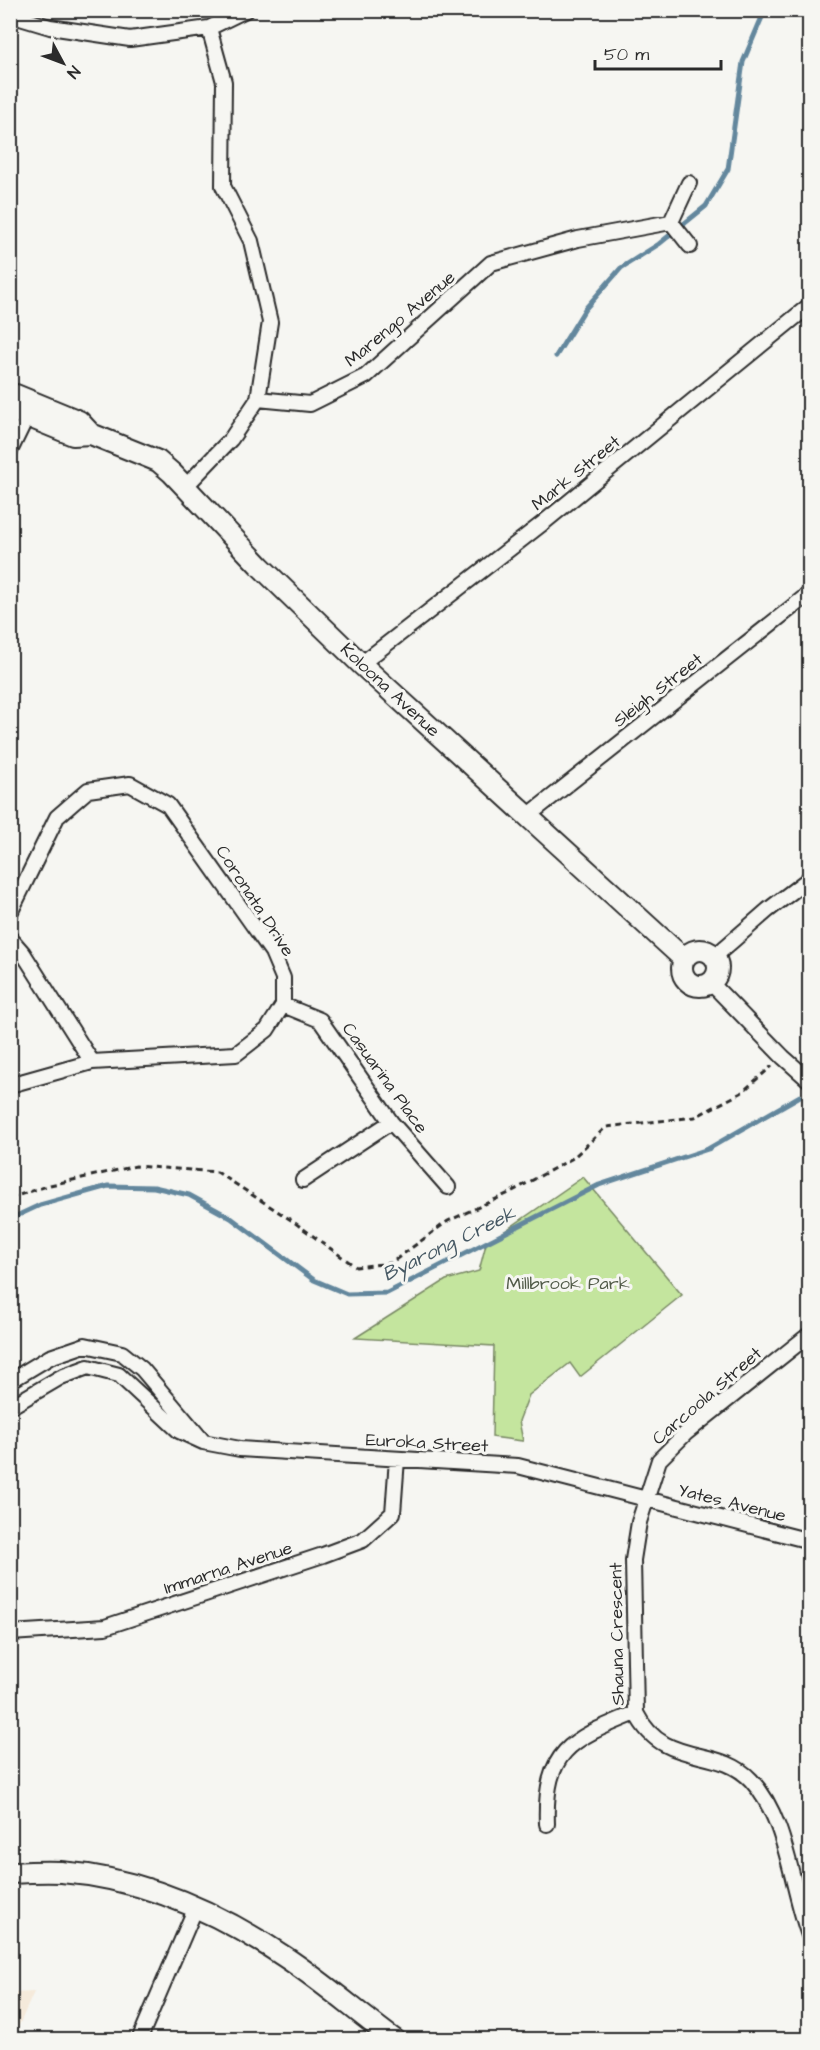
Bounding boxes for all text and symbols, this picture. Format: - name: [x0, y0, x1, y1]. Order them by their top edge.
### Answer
- north arrow: [33, 33, 93, 93]
- scale bar: [595, 33, 721, 71]
- text: 50 m: [604, 42, 649, 67]
- text: N: [62, 61, 85, 83]
- street label: Marengo Avenue: [339, 265, 462, 374]
- street label: Mark Street: [526, 429, 626, 517]
- street label: Koloona Avenue: [335, 637, 446, 743]
- street label: Sleigh Street: [608, 647, 709, 734]
- street label: Coronata Drive: [210, 840, 301, 962]
- street label: Casuarina Place: [336, 1017, 434, 1139]
- water label: Byarong Creek: [378, 1199, 521, 1289]
- park label: Millbrook Park: [506, 1271, 630, 1296]
- street label: Carcoola Street: [647, 1341, 768, 1451]
- street label: Euroka Street: [365, 1427, 490, 1459]
- street label: Yates Avenue: [675, 1478, 789, 1529]
- street label: Immarna Avenue: [161, 1535, 296, 1601]
- street label: Shauna Crescent: [603, 1562, 631, 1706]

